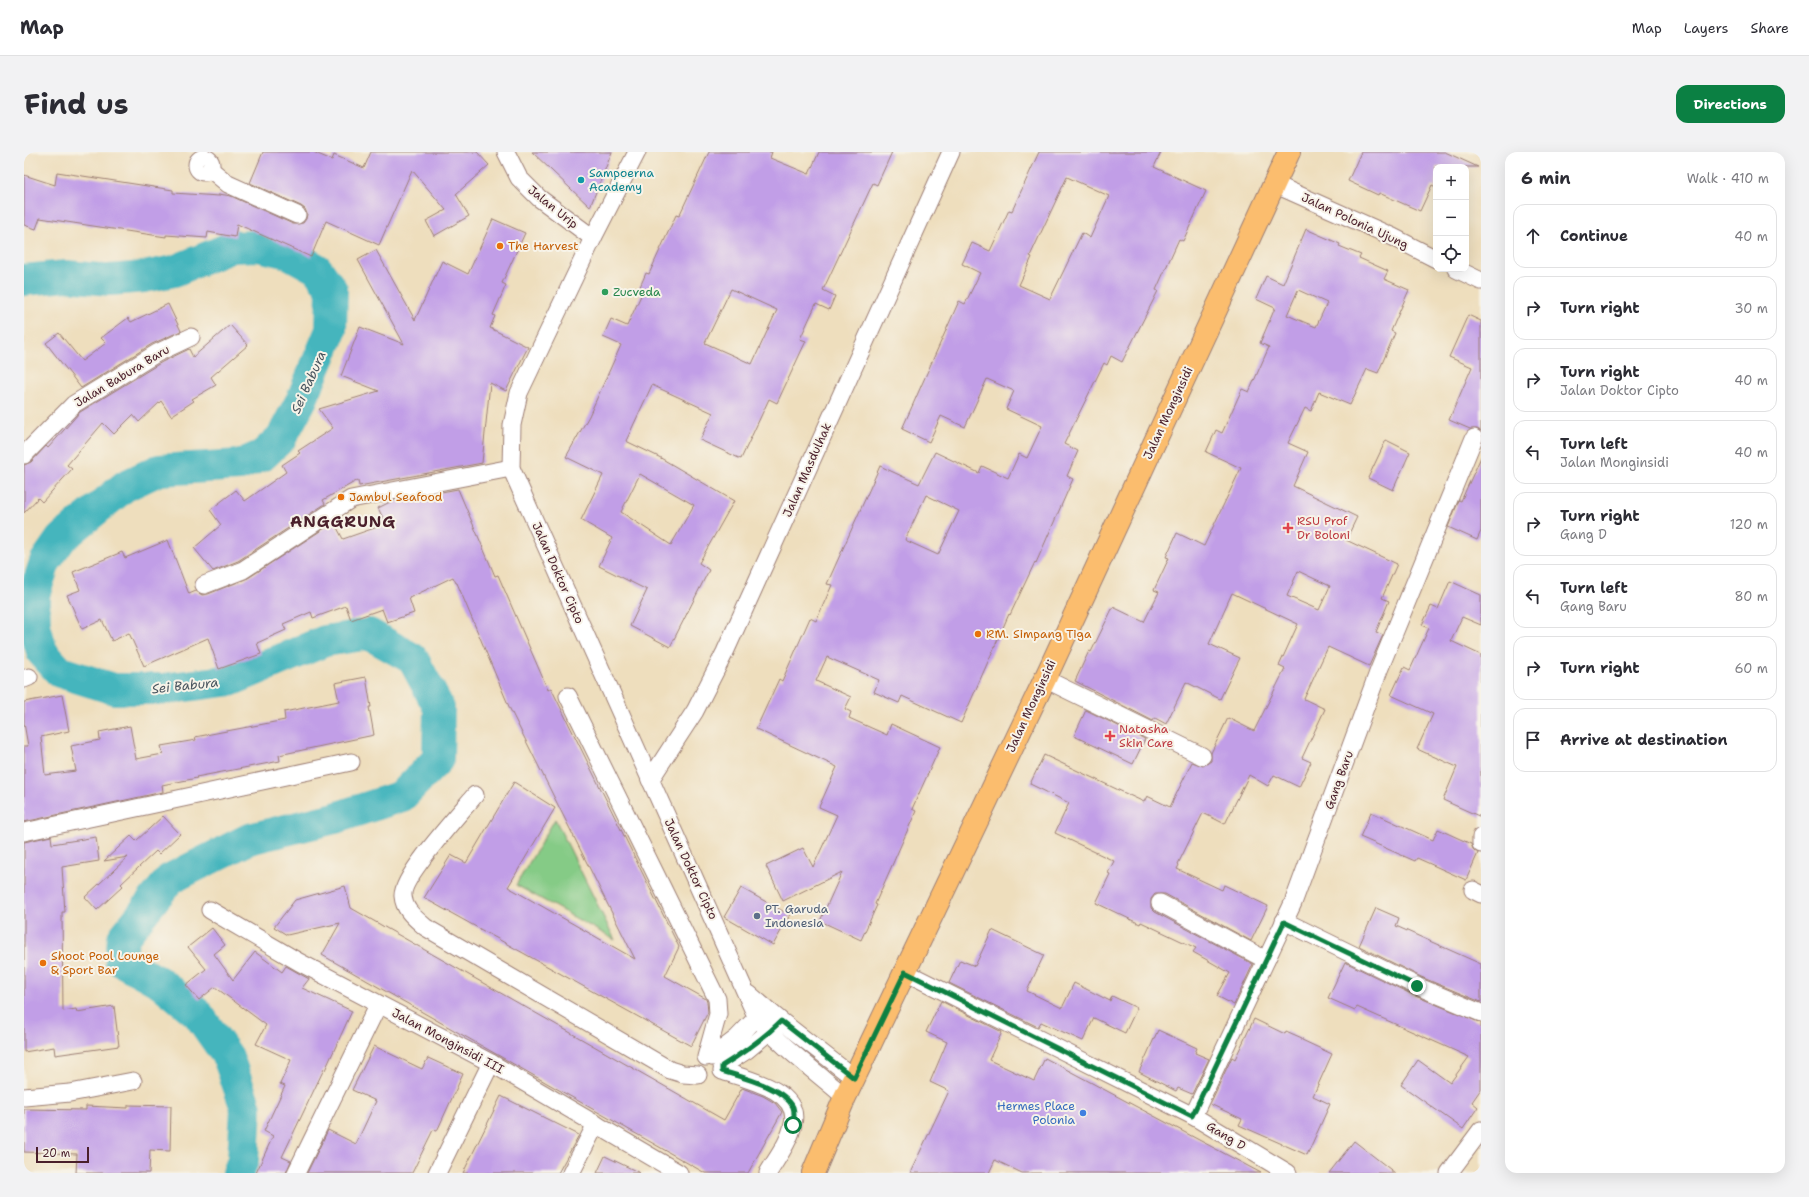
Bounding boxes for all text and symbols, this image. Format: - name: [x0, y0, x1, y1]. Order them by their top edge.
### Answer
- text: Map: [20, 15, 64, 40]
- text: Map: [1632, 19, 1662, 37]
- text: Layers: [1684, 19, 1728, 37]
- text: Share: [1750, 19, 1789, 37]
- text: Find us: [24, 85, 129, 123]
- button: Directions: [1676, 85, 1785, 123]
- map controls: [1433, 164, 1469, 272]
- button: +: [1433, 164, 1469, 200]
- place label: Sampoerna Academy: [589, 165, 654, 195]
- text: 6 min: [1521, 167, 1571, 189]
- text: Walk · 410 m: [1687, 170, 1769, 187]
- marker: Sampoerna Academy: [576, 175, 586, 185]
- street label: Jalan Urip: [525, 182, 582, 232]
- street label: Jalan Polonia Ujung: [1299, 189, 1411, 253]
- button: −: [1433, 200, 1469, 236]
- icon: ahead: [1522, 225, 1544, 247]
- text: Continue: [1560, 226, 1628, 246]
- text: 40 m: [1734, 228, 1768, 245]
- button: locate: [1433, 236, 1469, 272]
- place label: The Harvest: [508, 238, 579, 254]
- marker: The Harvest: [495, 241, 505, 251]
- place label: Zucveda: [613, 284, 661, 300]
- marker: Zucveda: [600, 287, 610, 297]
- icon: right: [1522, 297, 1544, 319]
- text: Turn right: [1560, 298, 1640, 318]
- text: 30 m: [1734, 300, 1768, 317]
- street label: Jalan Babura Baru: [71, 341, 173, 411]
- water label: Sei Babura: [287, 348, 330, 416]
- text: Turn right: [1560, 362, 1640, 382]
- street label: Jalan Monginsidi: [1140, 364, 1196, 462]
- icon: right: [1522, 369, 1544, 391]
- text: 40 m: [1734, 372, 1768, 389]
- text: Jalan Doktor Cipto: [1560, 382, 1679, 399]
- street label: Jalan Masdulhak: [779, 420, 835, 520]
- text: Turn left: [1560, 434, 1628, 454]
- icon: left: [1522, 441, 1544, 463]
- text: 40 m: [1734, 444, 1768, 461]
- text: Jalan Monginsidi: [1560, 454, 1669, 471]
- place label: Jambul Seafood: [349, 489, 443, 505]
- marker: Jambul Seafood: [336, 492, 346, 502]
- text: Turn right: [1560, 506, 1640, 526]
- district label: ANGGRUNG: [290, 511, 396, 532]
- place label: RSU Prof Dr Boloni: [1297, 513, 1350, 543]
- icon: right: [1522, 513, 1544, 535]
- text: 120 m: [1730, 516, 1768, 533]
- street label: Jalan Doktor Cipto: [528, 520, 588, 626]
- marker: RSU Prof Dr Boloni: [1282, 522, 1294, 534]
- text: Gang D: [1560, 526, 1607, 543]
- text: Turn left: [1560, 578, 1628, 598]
- icon: left: [1522, 585, 1544, 607]
- text: 80 m: [1734, 588, 1768, 605]
- text: Gang Baru: [1560, 598, 1627, 615]
- place label: RM. Simpang Tiga: [986, 626, 1092, 642]
- marker: RM. Simpang Tiga: [973, 629, 983, 639]
- street label: Jalan Monginsidi: [1003, 657, 1059, 755]
- icon: right: [1522, 657, 1544, 679]
- text: Turn right: [1560, 658, 1640, 678]
- text: 60 m: [1735, 660, 1768, 677]
- water label: Sei Babura: [151, 674, 219, 697]
- place label: Natasha Skin Care: [1119, 721, 1173, 751]
- icon: arrive: [1522, 729, 1544, 751]
- marker: Natasha Skin Care: [1104, 730, 1116, 742]
- text: Arrive at destination: [1560, 730, 1728, 750]
- street label: Gang Baru: [1321, 748, 1357, 812]
- street label: Jalan Doktor Cipto: [661, 816, 721, 922]
- place label: PT. Garuda Indonesia: [765, 901, 829, 931]
- marker: PT. Garuda Indonesia: [752, 911, 762, 921]
- place label: Shoot Pool Lounge & Sport Bar: [51, 948, 160, 978]
- marker: Shoot Pool Lounge & Sport Bar: [38, 958, 48, 968]
- route end: [1408, 977, 1426, 995]
- street label: Jalan Monginsidi III: [389, 1005, 507, 1078]
- place label: Hermes Place Polonia: [997, 1098, 1076, 1128]
- marker: Hermes Place Polonia: [1078, 1108, 1088, 1118]
- route start: [784, 1116, 802, 1134]
- street label: Gang D: [1203, 1118, 1249, 1154]
- scale bar: [36, 1145, 89, 1164]
- text: 20 m: [42, 1146, 70, 1161]

